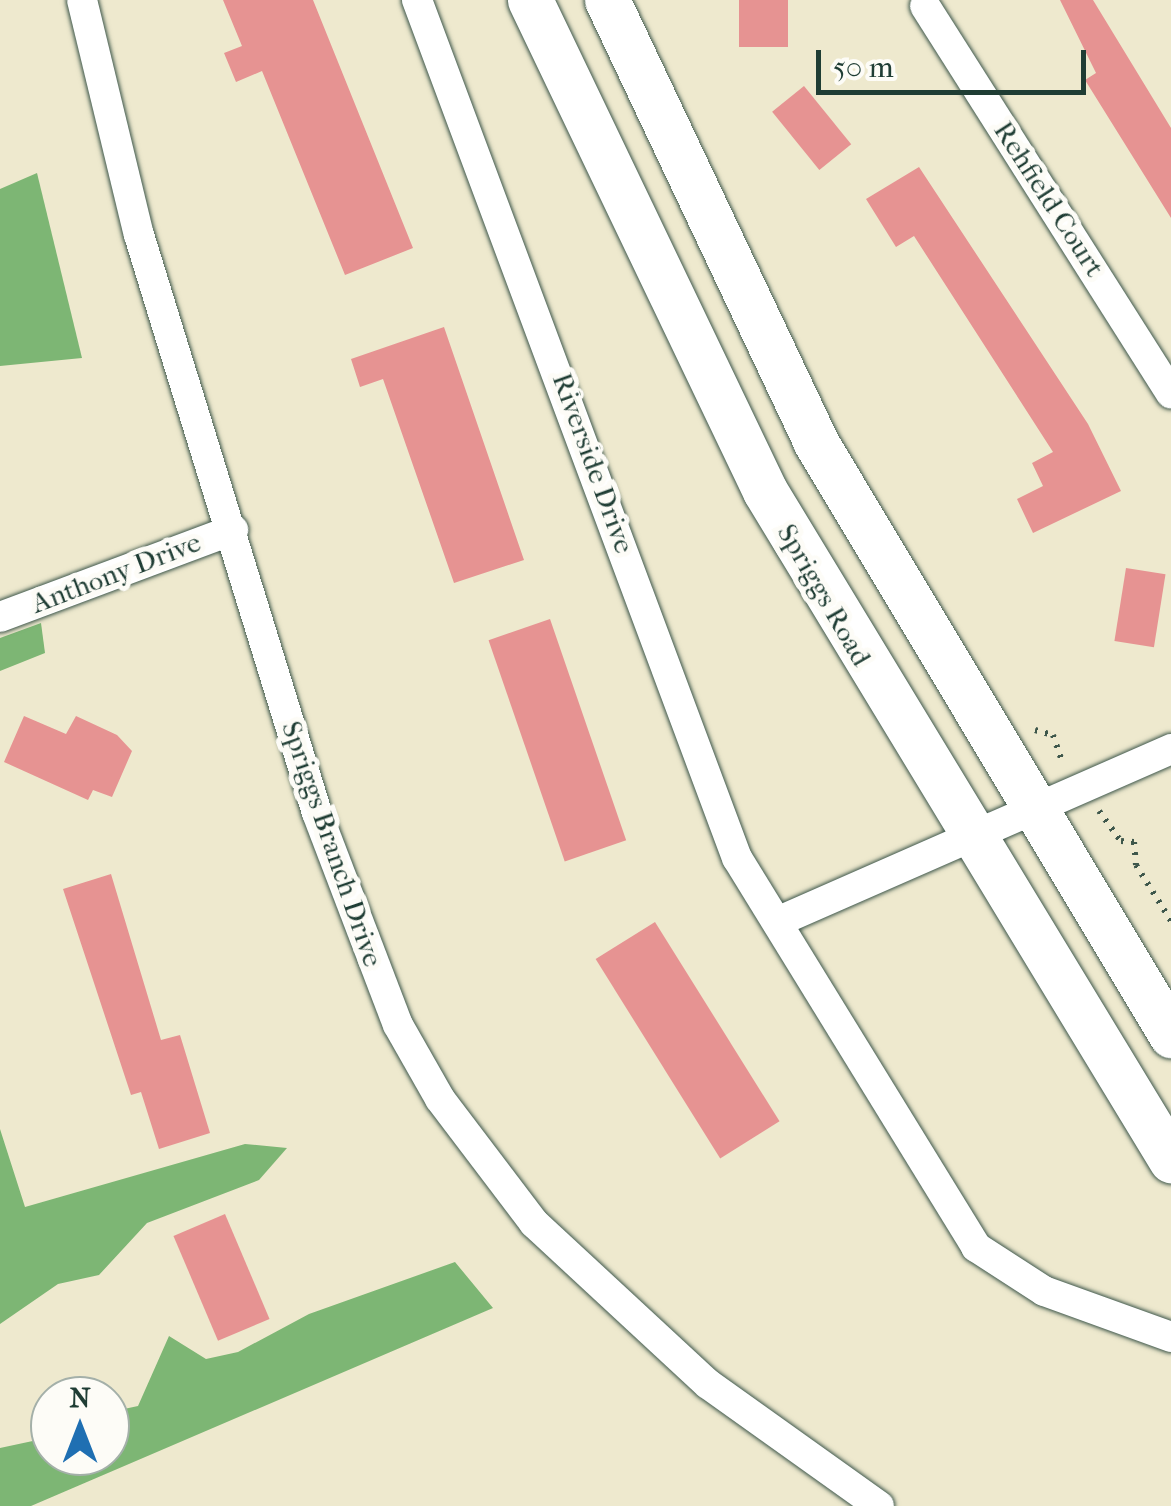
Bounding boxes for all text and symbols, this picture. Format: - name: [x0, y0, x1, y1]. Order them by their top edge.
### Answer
- scale bar: [821, 30, 1091, 92]
- text: 50 m: [833, 50, 894, 85]
- street label: Rehfield Court: [986, 115, 1112, 283]
- street label: Riverside Drive: [545, 368, 641, 558]
- street label: Spriggs Road: [770, 518, 878, 672]
- street label: Anthony Drive: [27, 525, 205, 621]
- street label: Spriggs Branch Drive: [274, 717, 390, 971]
- north arrow: [30, 1376, 130, 1476]
- text: N: [69, 1381, 91, 1414]

